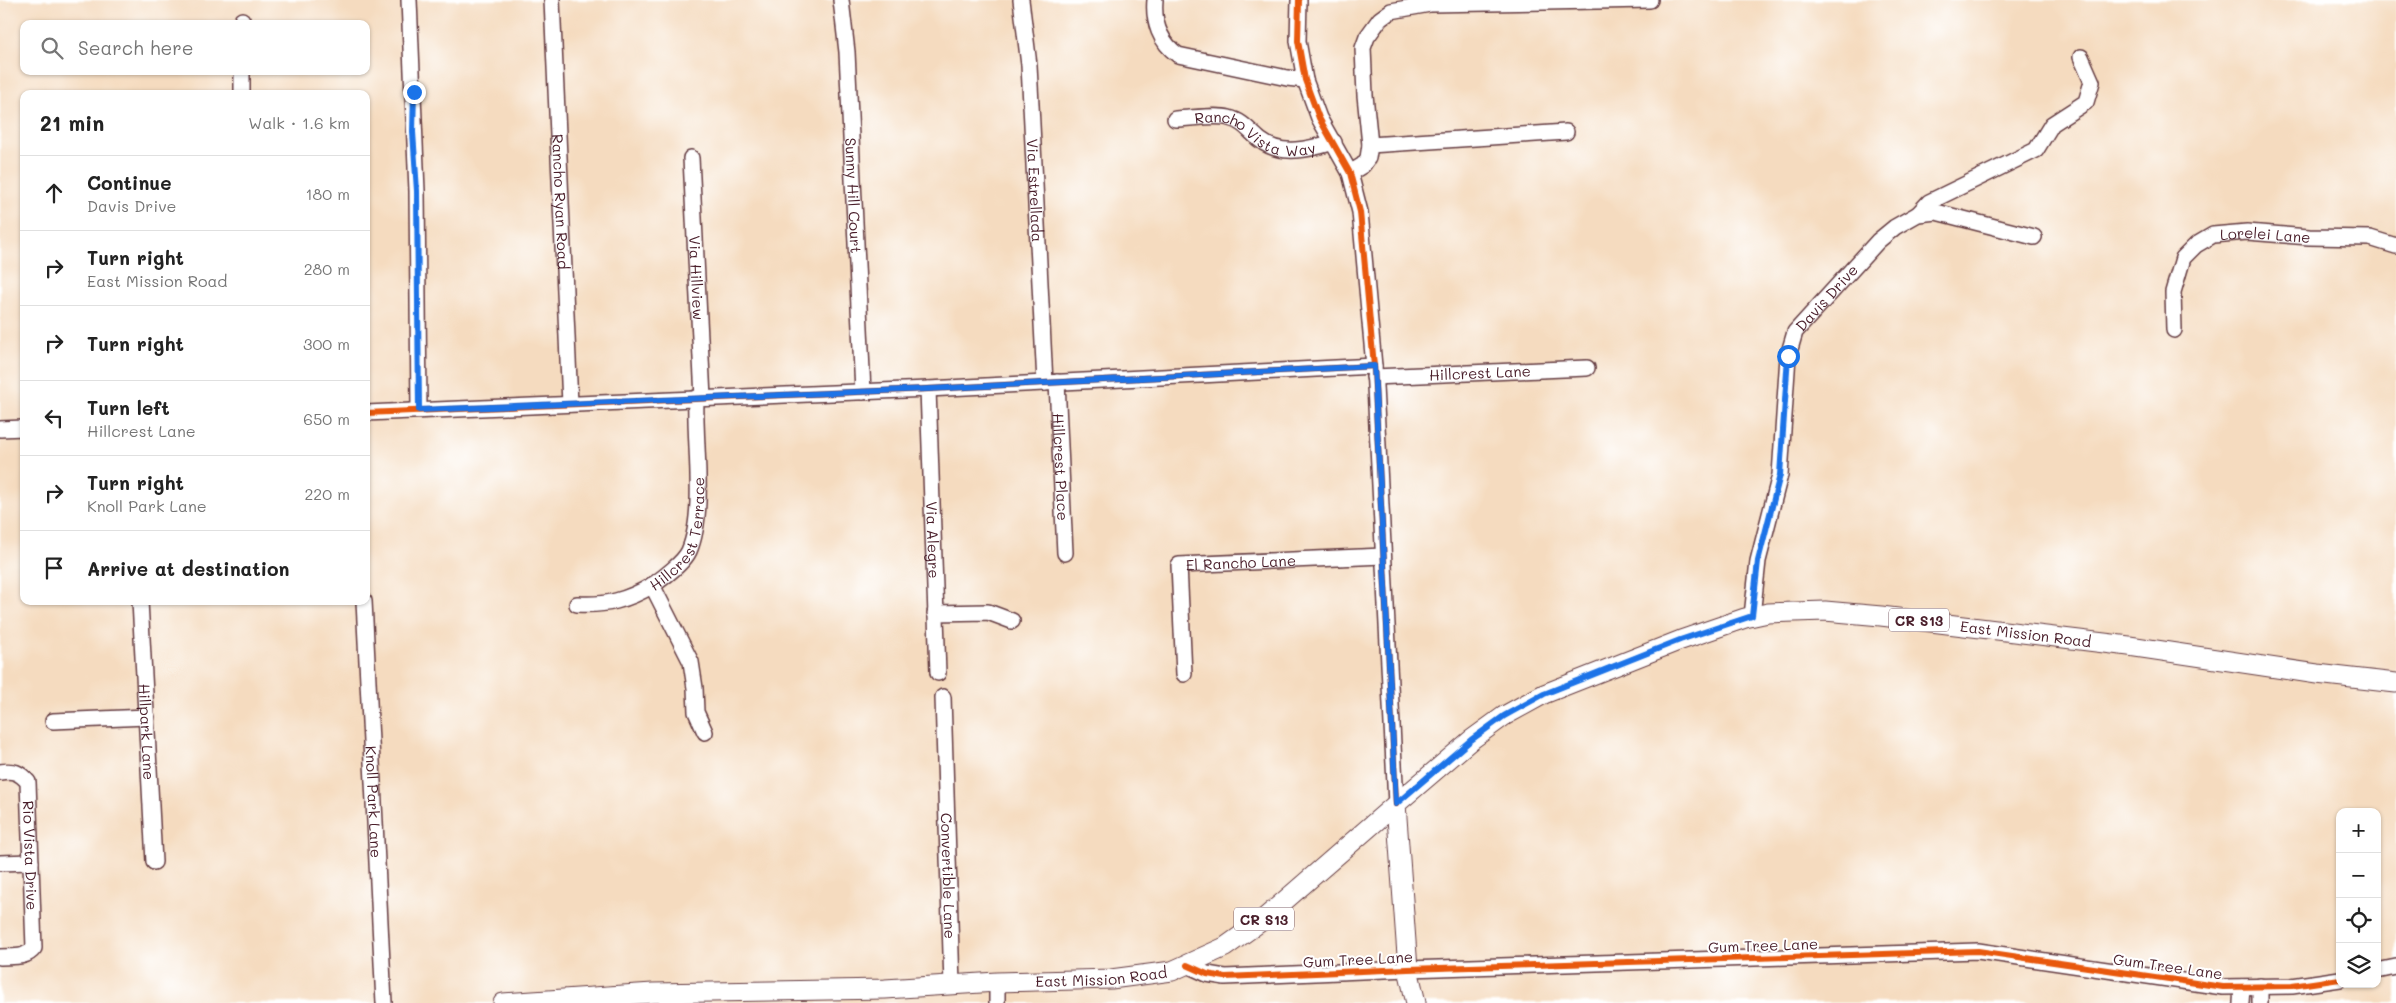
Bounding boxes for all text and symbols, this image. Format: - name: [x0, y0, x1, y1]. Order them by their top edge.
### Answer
- search box: [20, 20, 370, 75]
- icon: search: [38, 34, 66, 62]
- text: Search here: [78, 35, 194, 60]
- route end: [403, 81, 426, 104]
- street label: Rancho Vista Way: [1194, 106, 1318, 160]
- text: 21 min: [40, 109, 104, 136]
- text: Walk · 1.6 km: [248, 112, 350, 133]
- street label: Rancho Ryan Road: [548, 134, 574, 270]
- street label: Sunny Hill Court: [841, 137, 866, 254]
- street label: Via Estrellada: [1023, 138, 1048, 243]
- text: Continue: [87, 170, 172, 195]
- icon: ahead: [40, 179, 68, 207]
- text: 180 m: [305, 183, 350, 204]
- text: Davis Drive: [87, 195, 177, 216]
- street label: Lorelei Lane: [2219, 222, 2311, 247]
- street label: Via Hillview: [685, 235, 709, 321]
- text: Turn right: [87, 245, 184, 270]
- icon: right: [40, 254, 68, 282]
- text: 280 m: [304, 258, 350, 279]
- street label: Davis Drive: [1791, 260, 1862, 335]
- text: East Mission Road: [87, 270, 228, 291]
- icon: right: [40, 329, 68, 357]
- text: Turn right: [87, 331, 184, 356]
- text: 300 m: [303, 333, 350, 354]
- route start: [1777, 345, 1800, 368]
- street label: Hillcrest Lane: [1428, 360, 1531, 385]
- text: Turn left: [87, 395, 170, 420]
- icon: left: [40, 404, 68, 432]
- text: 650 m: [303, 408, 350, 429]
- street label: Hillcrest Place: [1048, 413, 1073, 521]
- text: Hillcrest Lane: [87, 420, 196, 441]
- text: Turn right: [87, 470, 184, 495]
- street label: Hillcrest Terrace: [645, 477, 708, 595]
- icon: right: [40, 479, 68, 507]
- text: 220 m: [304, 483, 350, 504]
- text: Knoll Park Lane: [87, 495, 207, 516]
- street label: Via Alegre: [922, 501, 945, 579]
- street label: El Rancho Lane: [1185, 550, 1296, 575]
- icon: arrive: [40, 554, 68, 582]
- text: Arrive at destination: [87, 556, 290, 581]
- road number: CR S13: [1889, 608, 1949, 632]
- street label: East Mission Road: [1959, 616, 2092, 651]
- street label: Hillpark Lane: [134, 683, 160, 781]
- street label: Knoll Park Lane: [361, 745, 387, 858]
- street label: Rio Vista Drive: [19, 800, 43, 911]
- map controls: [2336, 808, 2381, 988]
- button: +: [2336, 808, 2381, 853]
- street label: Convertible Lane: [937, 813, 961, 939]
- button: −: [2336, 853, 2381, 898]
- button: locate: [2336, 898, 2381, 943]
- road number: CR S13: [1234, 908, 1294, 931]
- street label: Gum Tree Lane: [1708, 933, 1818, 957]
- button: layers: [2336, 943, 2381, 988]
- street label: Gum Tree Lane: [1302, 946, 1414, 972]
- street label: Gum Tree Lane: [2112, 948, 2224, 984]
- street label: East Mission Road: [1035, 962, 1168, 991]

